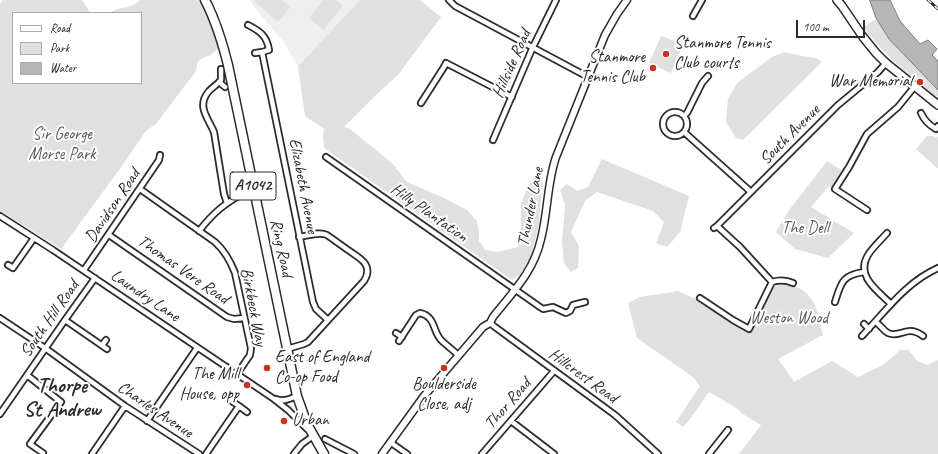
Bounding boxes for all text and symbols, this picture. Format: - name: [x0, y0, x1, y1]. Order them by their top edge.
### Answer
- legend: [12, 12, 142, 84]
- scale bar: [798, 12, 867, 38]
- text: 100 m: [803, 19, 829, 35]
- text: Road: [50, 20, 70, 36]
- street label: Hillside Road: [488, 27, 536, 101]
- place label: Stanmore Tennis Club courts: [674, 34, 771, 74]
- text: Park: [50, 40, 69, 56]
- place label: Stanmore Tennis Club: [580, 48, 645, 88]
- marker: Stanmore Tennis Club courts: [661, 49, 671, 59]
- text: Water: [50, 60, 76, 76]
- marker: Stanmore Tennis Club: [648, 63, 658, 73]
- place label: War Memorial: [829, 72, 912, 92]
- marker: War Memorial: [915, 77, 925, 87]
- street label: South Avenue: [756, 101, 824, 169]
- park label: Sir George Morse Park: [29, 125, 95, 165]
- street label: Elizabeth Avenue: [284, 137, 322, 235]
- street label: Davidson Road: [81, 165, 145, 247]
- street label: Thunder Lane: [513, 166, 549, 248]
- road number: A1042: [230, 172, 276, 200]
- street label: Hilly Plantation: [386, 179, 472, 247]
- street label: Ring Road: [265, 217, 297, 279]
- park label: The Dell: [781, 219, 829, 239]
- street label: Thomas Vere Road: [133, 231, 233, 309]
- street label: Laundry Lane: [106, 265, 184, 327]
- street label: Birkbeck Way: [235, 266, 271, 348]
- street label: South Hill Road: [16, 277, 84, 361]
- park label: Weston Wood: [750, 309, 828, 329]
- street label: Hillcrest Road: [544, 344, 622, 408]
- place label: East of England Co-op Food: [275, 348, 369, 388]
- marker: East of England Co-op Food: [262, 363, 272, 373]
- marker: Boulderside Close, adj: [439, 363, 449, 373]
- place label: The Mill House, opp: [179, 365, 239, 405]
- district label: Thorpe St Andrew: [24, 373, 100, 423]
- street label: Thor Road: [480, 374, 536, 434]
- place label: Boulderside Close, adj: [412, 375, 476, 415]
- street label: Charles Avenue: [113, 377, 197, 443]
- marker: The Mill House, opp: [242, 380, 252, 390]
- place label: Urban: [292, 411, 329, 431]
- marker: Urban: [279, 416, 289, 426]

